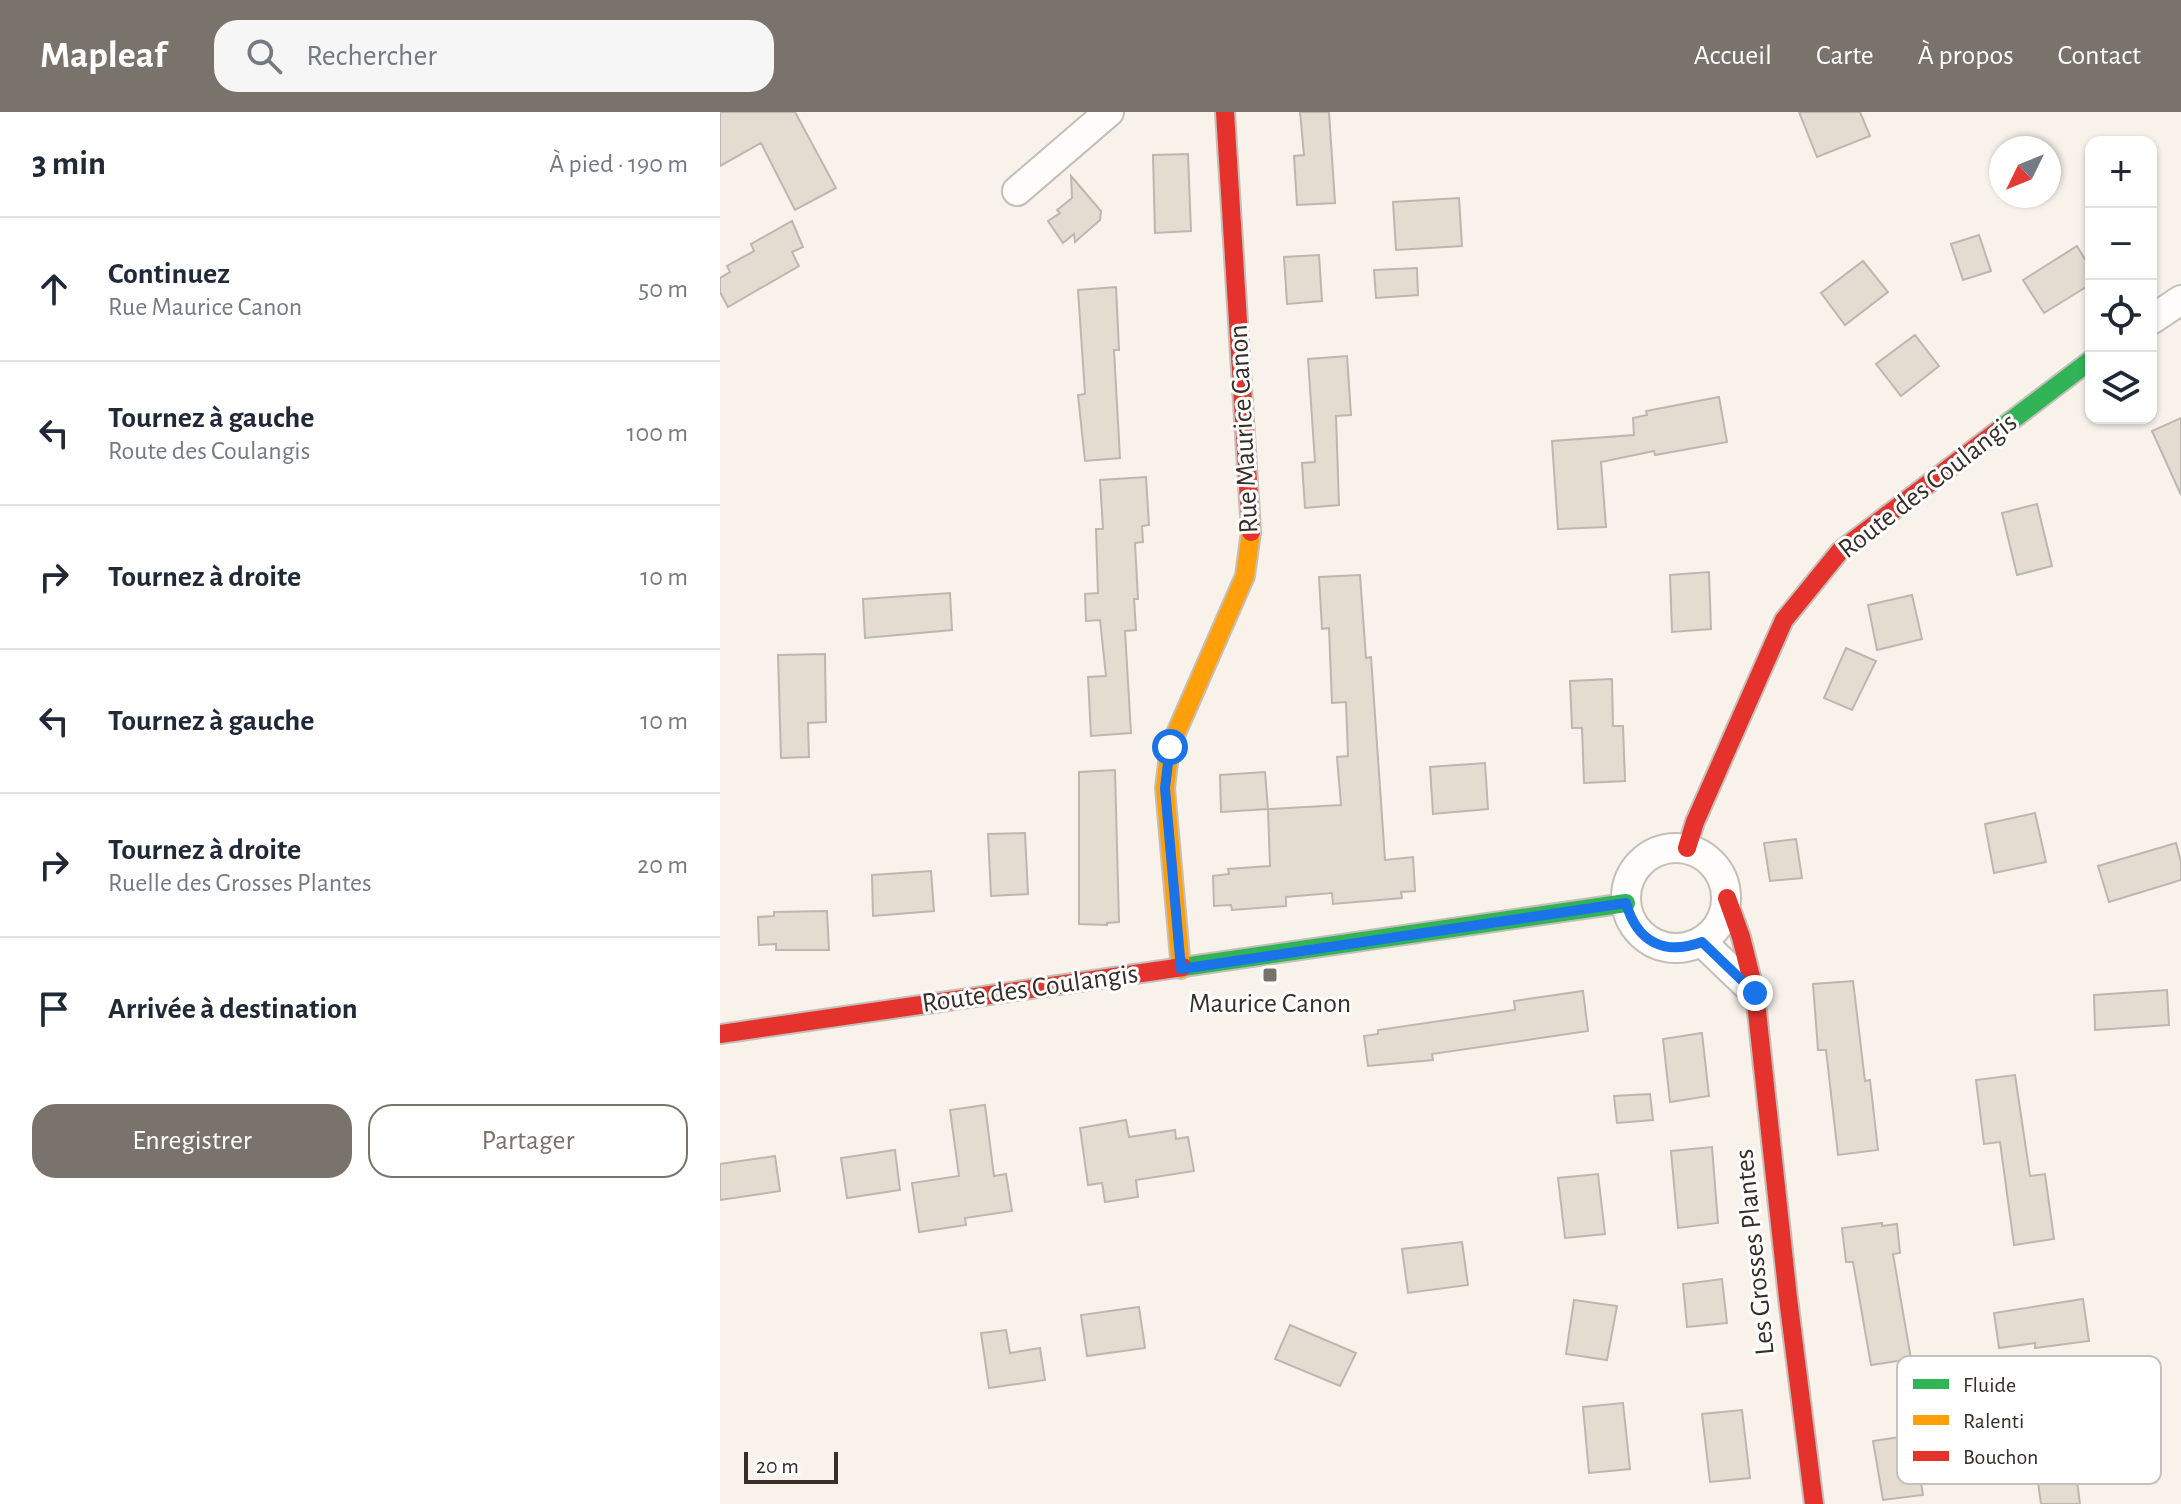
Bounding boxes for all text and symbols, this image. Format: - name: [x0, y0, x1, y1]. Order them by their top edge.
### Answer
- search box: [214, 20, 774, 92]
- icon: search: [242, 34, 286, 78]
- text: Mapleaf: [40, 37, 166, 75]
- text: Rechercher: [306, 41, 437, 71]
- text: Accueil: [1694, 42, 1772, 70]
- text: Carte: [1816, 42, 1874, 70]
- text: À propos: [1918, 42, 2014, 70]
- text: Contact: [2058, 42, 2141, 70]
- north arrow: [1989, 136, 2061, 208]
- map controls: [2085, 136, 2157, 424]
- button: +: [2085, 136, 2157, 208]
- text: 3 min: [32, 147, 106, 181]
- text: À pied · 190 m: [549, 151, 688, 177]
- button: −: [2085, 208, 2157, 280]
- text: Continuez: [108, 259, 230, 289]
- icon: ahead: [32, 267, 76, 311]
- text: 50 m: [638, 276, 688, 302]
- button: locate: [2085, 280, 2157, 352]
- text: Rue Maurice Canon: [108, 294, 302, 320]
- street label: Rue Maurice Canon: [1225, 324, 1263, 534]
- button: layers: [2085, 352, 2157, 424]
- text: Tournez à gauche: [108, 403, 315, 433]
- street label: Route des Coulangis: [1834, 408, 2022, 564]
- icon: left: [32, 411, 76, 455]
- text: 100 m: [627, 420, 688, 446]
- text: Route des Coulangis: [108, 438, 310, 464]
- icon: right: [32, 555, 76, 599]
- text: Tournez à droite: [108, 562, 301, 592]
- text: 10 m: [640, 564, 688, 590]
- icon: left: [32, 699, 76, 743]
- text: Tournez à gauche: [108, 706, 315, 736]
- text: 10 m: [640, 708, 688, 734]
- route start: [1152, 729, 1188, 765]
- text: Tournez à droite: [108, 835, 301, 865]
- icon: right: [32, 843, 76, 887]
- text: 20 m: [637, 852, 688, 878]
- text: Ruelle des Grosses Plantes: [108, 870, 372, 896]
- street label: Route des Coulangis: [920, 960, 1140, 1018]
- marker: Maurice Canon: [1261, 966, 1279, 984]
- route end: [1737, 975, 1773, 1011]
- icon: arrive: [32, 987, 76, 1031]
- place label: Maurice Canon: [1189, 990, 1351, 1018]
- text: Arrivée à destination: [108, 994, 358, 1024]
- button: Enregistrer: [32, 1104, 352, 1178]
- button: Partager: [368, 1104, 688, 1178]
- street label: Les Grosses Plantes: [1730, 1148, 1780, 1356]
- legend: [1897, 1356, 2161, 1484]
- text: Fluide: [1963, 1374, 2016, 1396]
- text: Ralenti: [1963, 1410, 2024, 1432]
- text: Bouchon: [1963, 1446, 2038, 1468]
- scale bar: [744, 1448, 838, 1484]
- text: 20 m: [756, 1455, 799, 1477]

